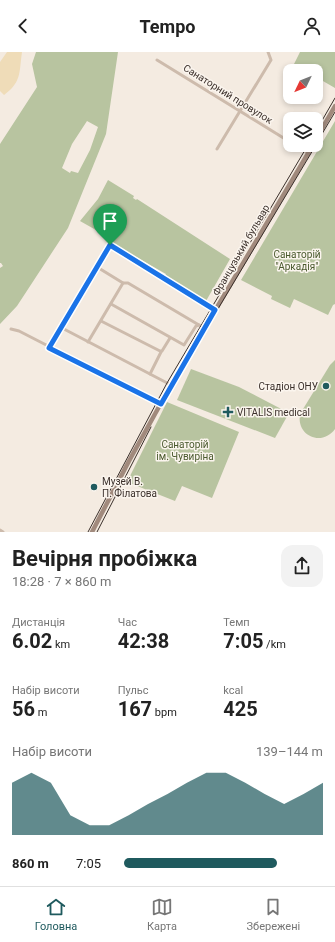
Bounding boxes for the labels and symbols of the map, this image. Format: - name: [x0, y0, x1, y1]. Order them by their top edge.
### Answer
- street label: Санаторний провулок: [181, 62, 275, 126]
- north arrow: [283, 64, 323, 104]
- street label: Французький бульвар: [210, 202, 272, 297]
- pin: [93, 204, 127, 245]
- park label: Санаторій "Аркадія": [273, 249, 321, 272]
- place label: Стадіон ОНУ: [259, 381, 318, 392]
- marker: Стадіон ОНУ: [321, 381, 331, 391]
- marker: VITALIS medical: [222, 406, 234, 418]
- place label: VITALIS medical: [237, 407, 310, 418]
- park label: Санаторій ім. Чувиріна: [156, 439, 214, 462]
- place label: Музей В. П. Філатова: [102, 476, 157, 499]
- marker: Музей В. П. Філатова: [89, 482, 99, 492]

